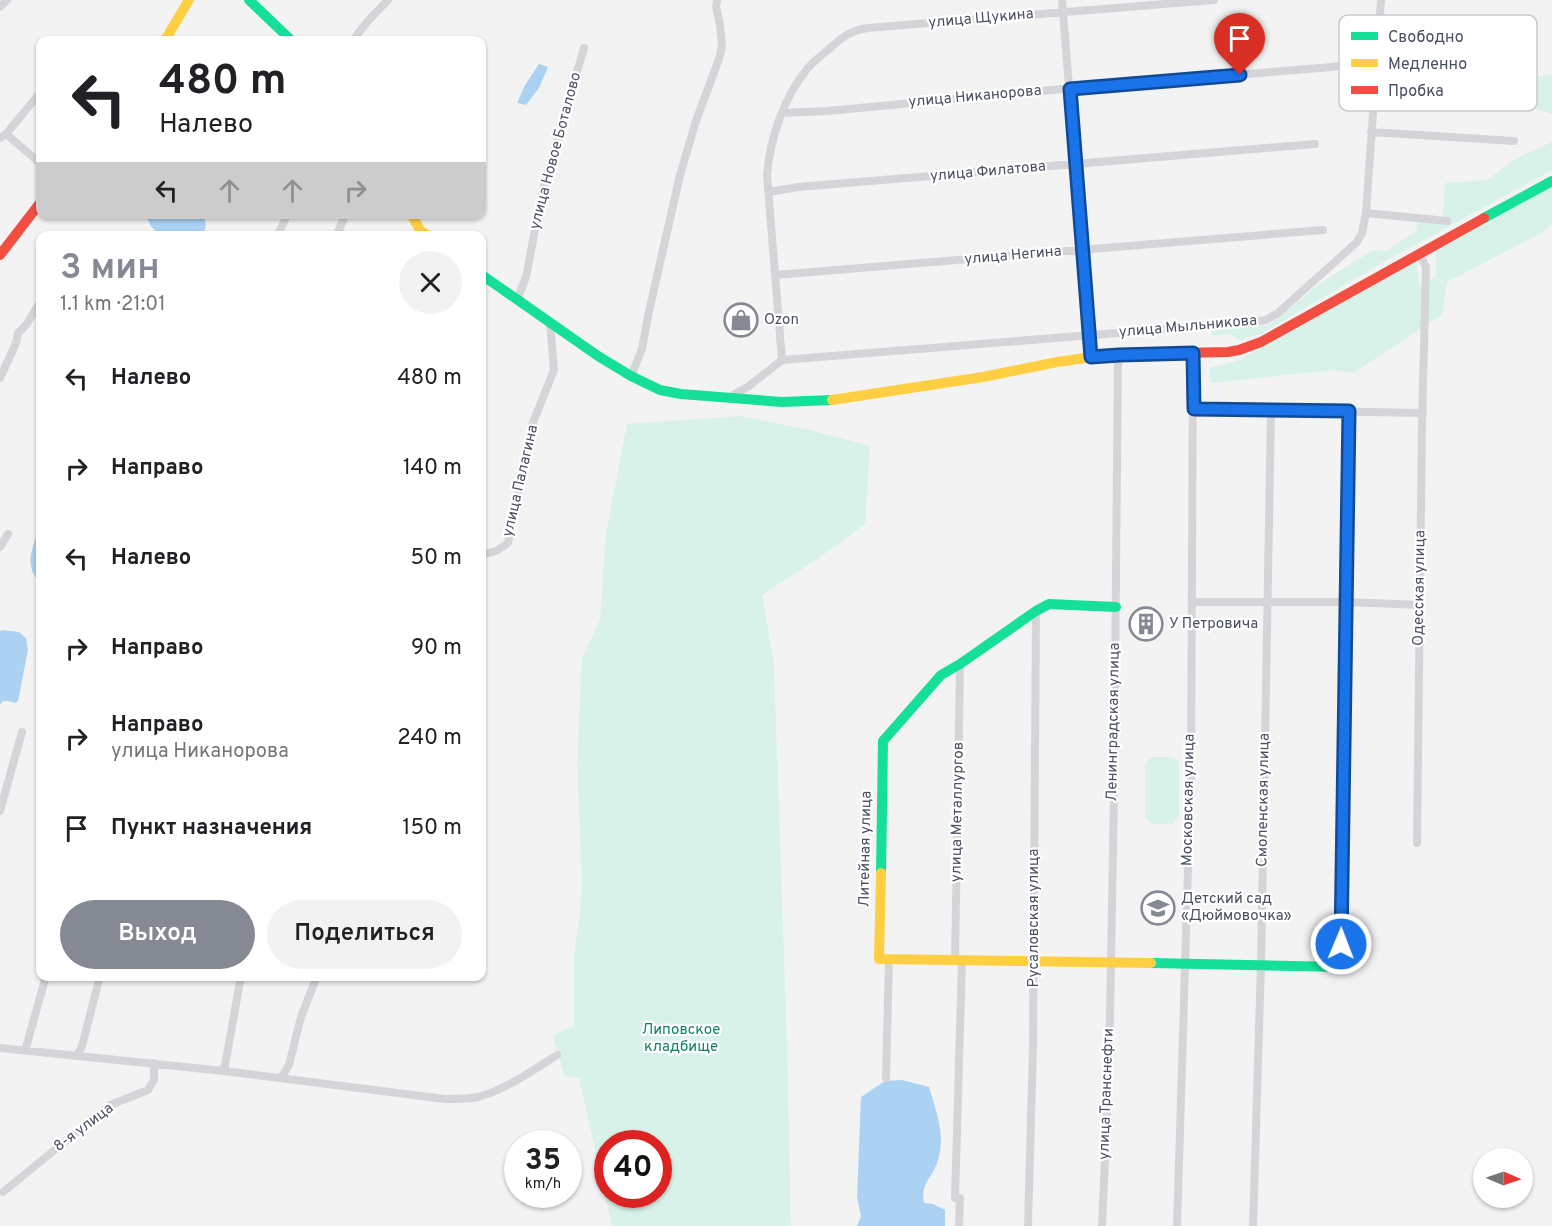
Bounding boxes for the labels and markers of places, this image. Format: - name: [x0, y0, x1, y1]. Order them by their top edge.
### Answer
- pin: [1214, 13, 1265, 75]
- shop icon: Ozon: [723, 302, 759, 338]
- place label: Ozon: [764, 311, 799, 330]
- building icon: У Петровича: [1128, 606, 1164, 642]
- place label: У Петровича: [1169, 615, 1258, 634]
- school or university icon: Детский сад «Дюймовочка»: [1140, 890, 1176, 926]
- place label: Детский сад «Дюймовочка»: [1181, 890, 1292, 926]

